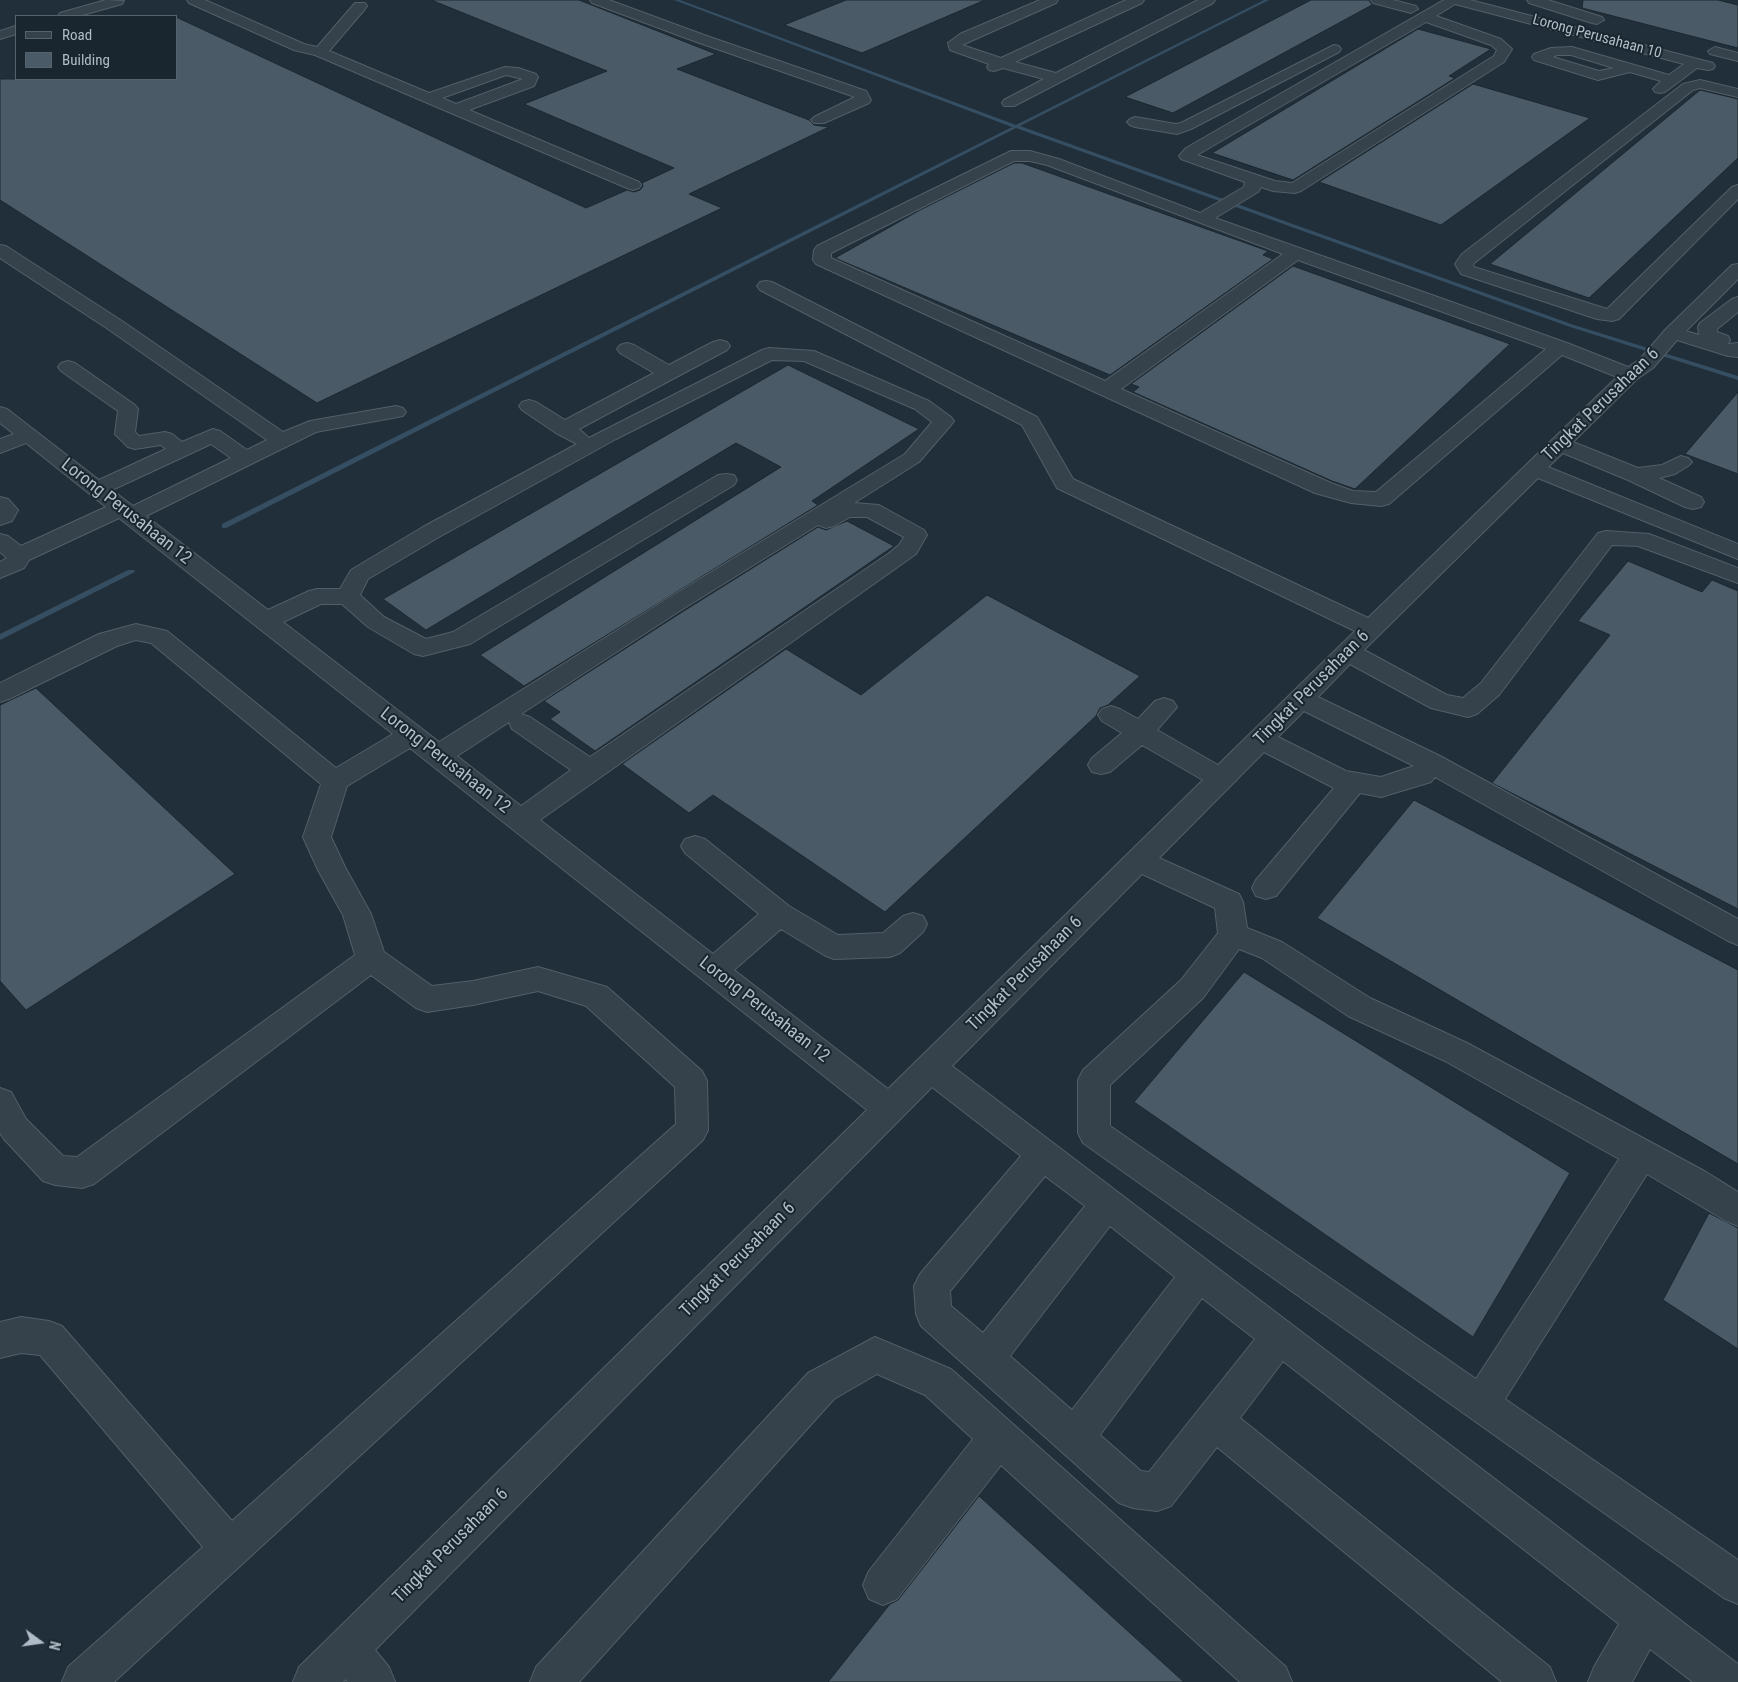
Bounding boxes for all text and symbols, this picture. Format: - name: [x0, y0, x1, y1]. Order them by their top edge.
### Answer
- street label: Lorong Perusahaan 10: [1530, 11, 1664, 63]
- legend: [15, 15, 178, 80]
- text: Road: [62, 26, 92, 44]
- text: Building: [62, 51, 110, 69]
- street label: Tingkat Perusahaan 6: [1538, 344, 1664, 466]
- street label: Lorong Perusahaan 12: [56, 454, 196, 570]
- street label: Tingkat Perusahaan 6: [1250, 626, 1374, 750]
- street label: Lorong Perusahaan 12: [375, 703, 515, 819]
- street label: Tingkat Perusahaan 6: [963, 912, 1087, 1036]
- street label: Lorong Perusahaan 12: [694, 952, 834, 1068]
- street label: Tingkat Perusahaan 6: [676, 1198, 800, 1322]
- street label: Tingkat Perusahaan 6: [389, 1484, 513, 1608]
- north arrow: [15, 1617, 65, 1667]
- text: N: [46, 1640, 63, 1652]

